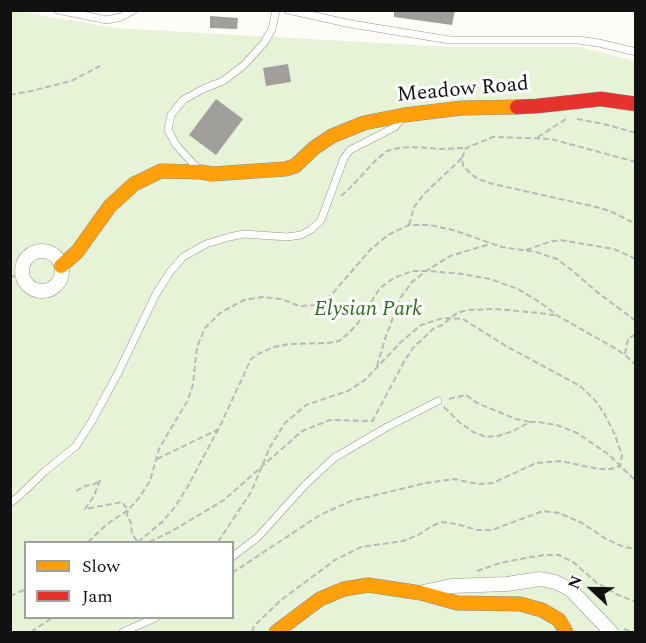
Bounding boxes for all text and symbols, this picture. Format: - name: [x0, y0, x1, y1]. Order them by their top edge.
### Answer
- street label: Meadow Road: [396, 73, 530, 109]
- park label: Elysian Park: [314, 298, 422, 324]
- legend: [24, 541, 234, 619]
- text: Slow: [82, 553, 120, 580]
- north arrow: [562, 559, 622, 619]
- text: N: [562, 572, 589, 593]
- text: Jam: [82, 583, 113, 610]

